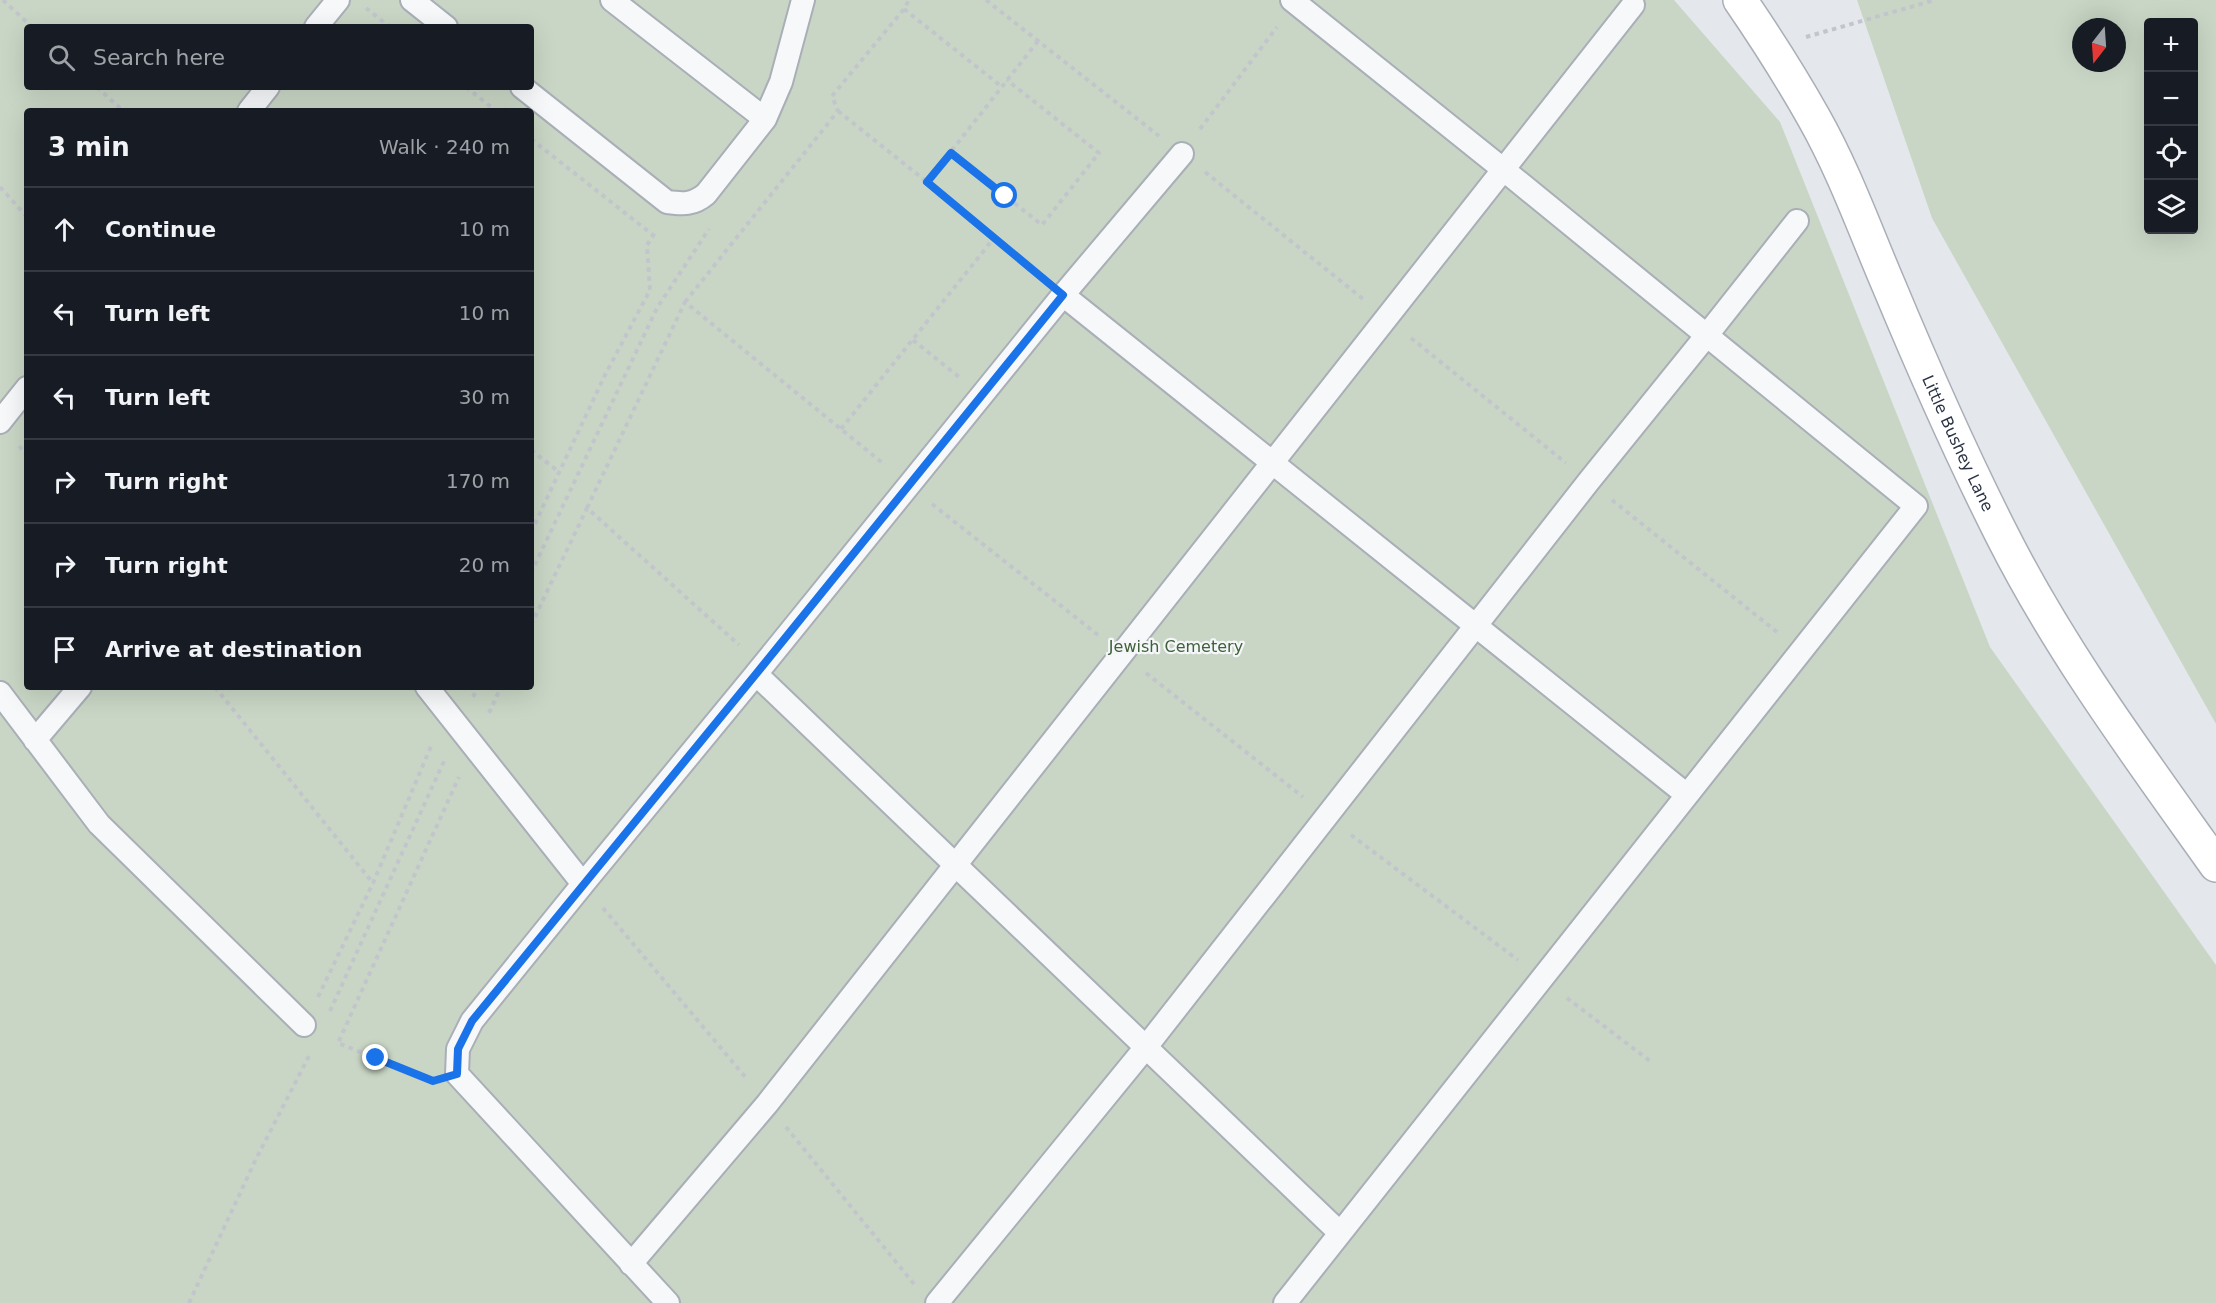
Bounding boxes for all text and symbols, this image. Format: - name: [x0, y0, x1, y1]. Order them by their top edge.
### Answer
- north arrow: [2072, 18, 2126, 72]
- map controls: [2144, 18, 2198, 234]
- button: +: [2144, 18, 2198, 72]
- search box: [24, 24, 534, 90]
- icon: search: [45, 41, 78, 74]
- text: Search here: [93, 45, 225, 70]
- button: −: [2144, 72, 2198, 126]
- button: locate: [2144, 126, 2198, 180]
- text: 3 min: [48, 132, 130, 162]
- text: Walk · 240 m: [379, 135, 510, 159]
- button: layers: [2144, 180, 2198, 234]
- route start: [991, 182, 1017, 208]
- icon: ahead: [48, 213, 81, 246]
- text: Continue: [105, 217, 216, 242]
- text: 10 m: [459, 217, 510, 241]
- icon: left: [48, 297, 81, 330]
- text: Turn left: [105, 301, 210, 326]
- text: 10 m: [459, 301, 510, 325]
- street label: Little Bushey Lane: [1918, 372, 1998, 514]
- icon: left: [48, 381, 81, 414]
- text: Turn left: [105, 385, 210, 410]
- text: 30 m: [459, 385, 510, 409]
- icon: right: [48, 465, 81, 498]
- text: Turn right: [105, 469, 228, 494]
- text: 170 m: [446, 469, 510, 493]
- icon: right: [48, 549, 81, 582]
- text: Turn right: [105, 553, 228, 578]
- text: 20 m: [459, 553, 510, 577]
- icon: arrive: [48, 633, 81, 666]
- text: Arrive at destination: [105, 637, 362, 662]
- park label: Jewish Cemetery: [1108, 637, 1243, 656]
- route end: [362, 1044, 388, 1070]

